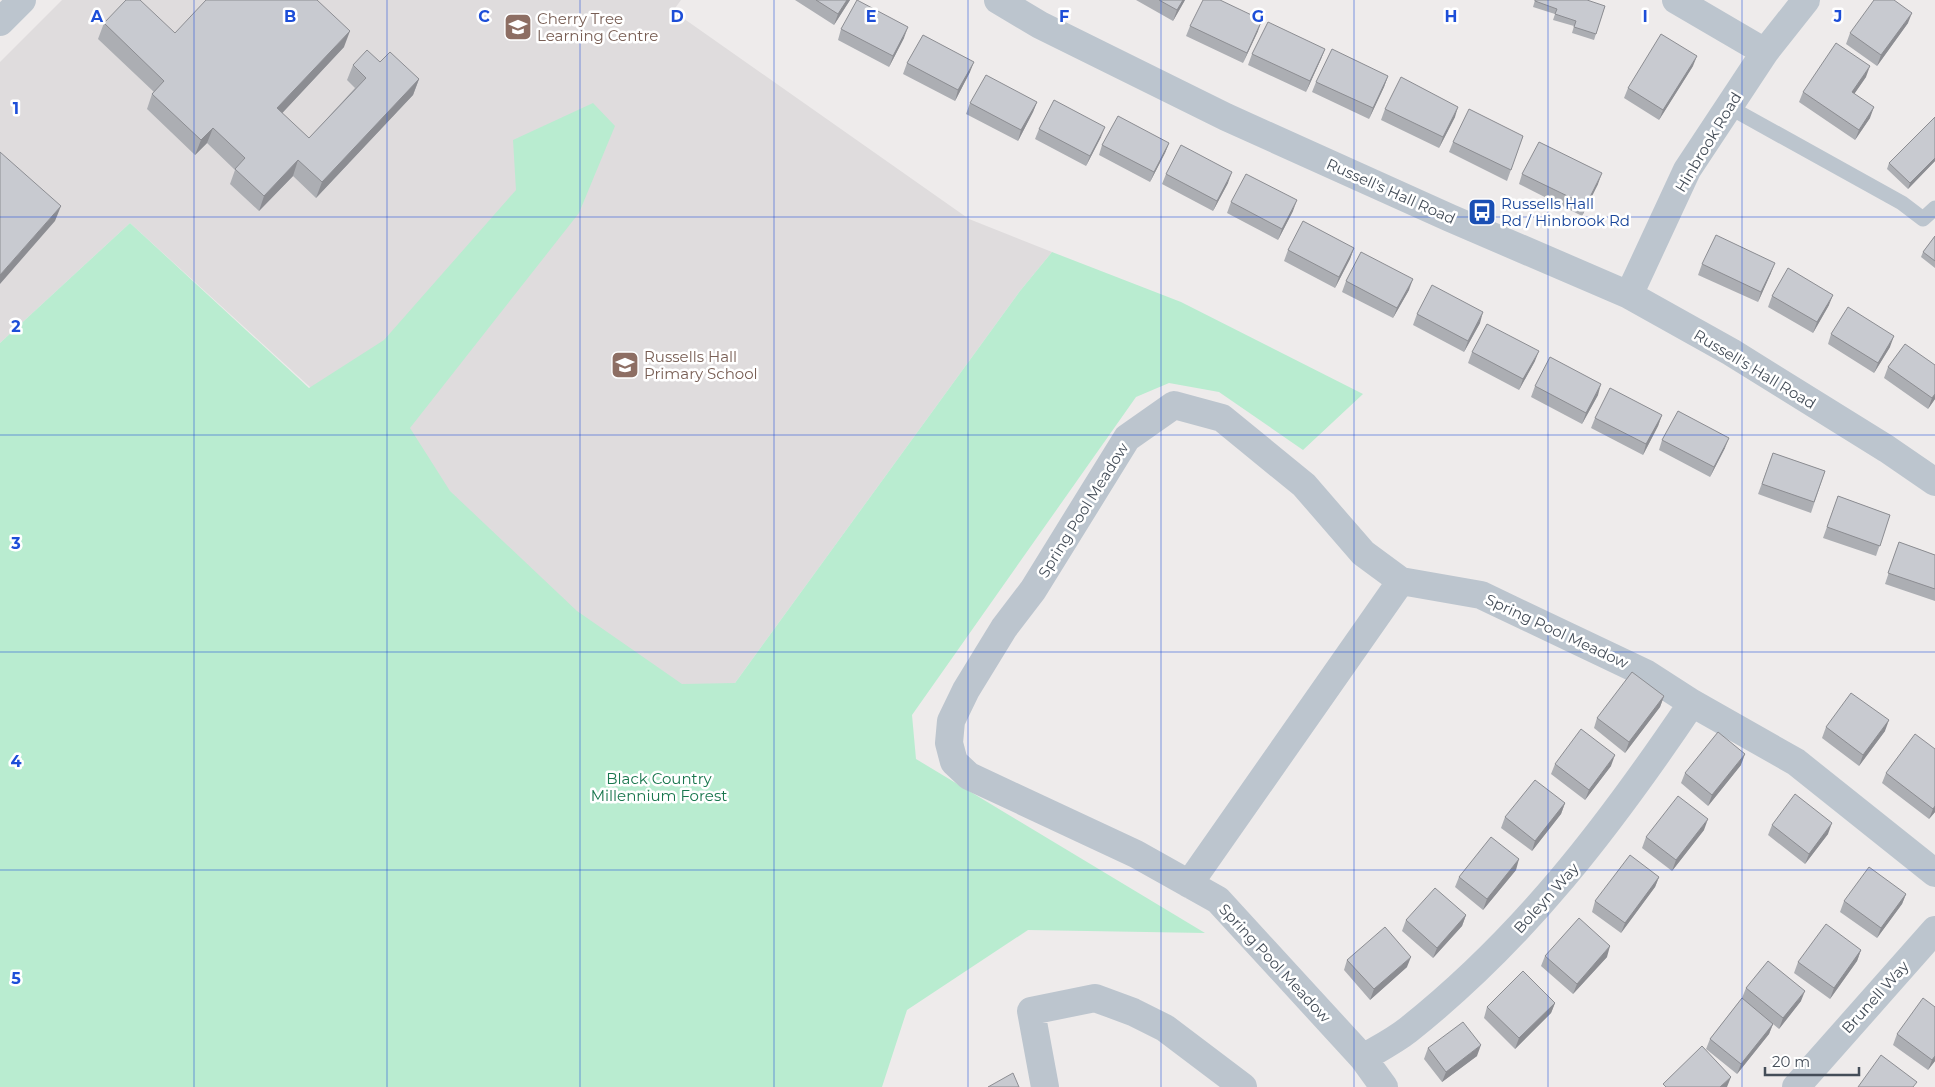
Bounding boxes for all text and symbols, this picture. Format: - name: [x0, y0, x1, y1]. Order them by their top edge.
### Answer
- text: A: [90, 7, 104, 26]
- text: B: [284, 7, 296, 26]
- text: C: [478, 7, 490, 26]
- text: D: [670, 7, 684, 26]
- text: E: [866, 7, 876, 26]
- text: F: [1059, 7, 1069, 26]
- text: G: [1252, 7, 1264, 26]
- text: H: [1445, 7, 1457, 26]
- text: I: [1642, 7, 1648, 26]
- text: J: [1833, 7, 1842, 26]
- place label: Cherry Tree Learning Centre: [537, 9, 658, 45]
- school or university icon: Cherry Tree Learning Centre: [503, 12, 533, 42]
- street label: Hinbrook Road: [1671, 89, 1745, 195]
- text: 1: [13, 99, 19, 118]
- street label: Russell's Hall Road: [1324, 154, 1458, 228]
- place label: Russells Hall Rd / Hinbrook Rd: [1501, 194, 1630, 230]
- bus stop icon: Russells Hall Rd / Hinbrook Rd: [1467, 197, 1497, 227]
- text: 2: [11, 317, 21, 336]
- street label: Russell's Hall Road: [1690, 325, 1820, 413]
- place label: Russells Hall Primary School: [644, 347, 758, 383]
- school or university icon: Russells Hall Primary School: [610, 350, 640, 380]
- street label: Spring Pool Meadow: [1034, 438, 1133, 581]
- text: 3: [10, 534, 21, 553]
- street label: Spring Pool Meadow: [1482, 590, 1632, 673]
- text: 4: [10, 752, 22, 771]
- park label: Black Country Millennium Forest: [591, 769, 727, 805]
- street label: Boleyn Way: [1509, 858, 1583, 937]
- street label: Spring Pool Meadow: [1215, 900, 1336, 1027]
- street label: Brunell Way: [1837, 956, 1913, 1037]
- text: 5: [11, 969, 21, 988]
- scale bar: [1765, 1044, 1859, 1076]
- text: 20 m: [1772, 1052, 1810, 1071]

